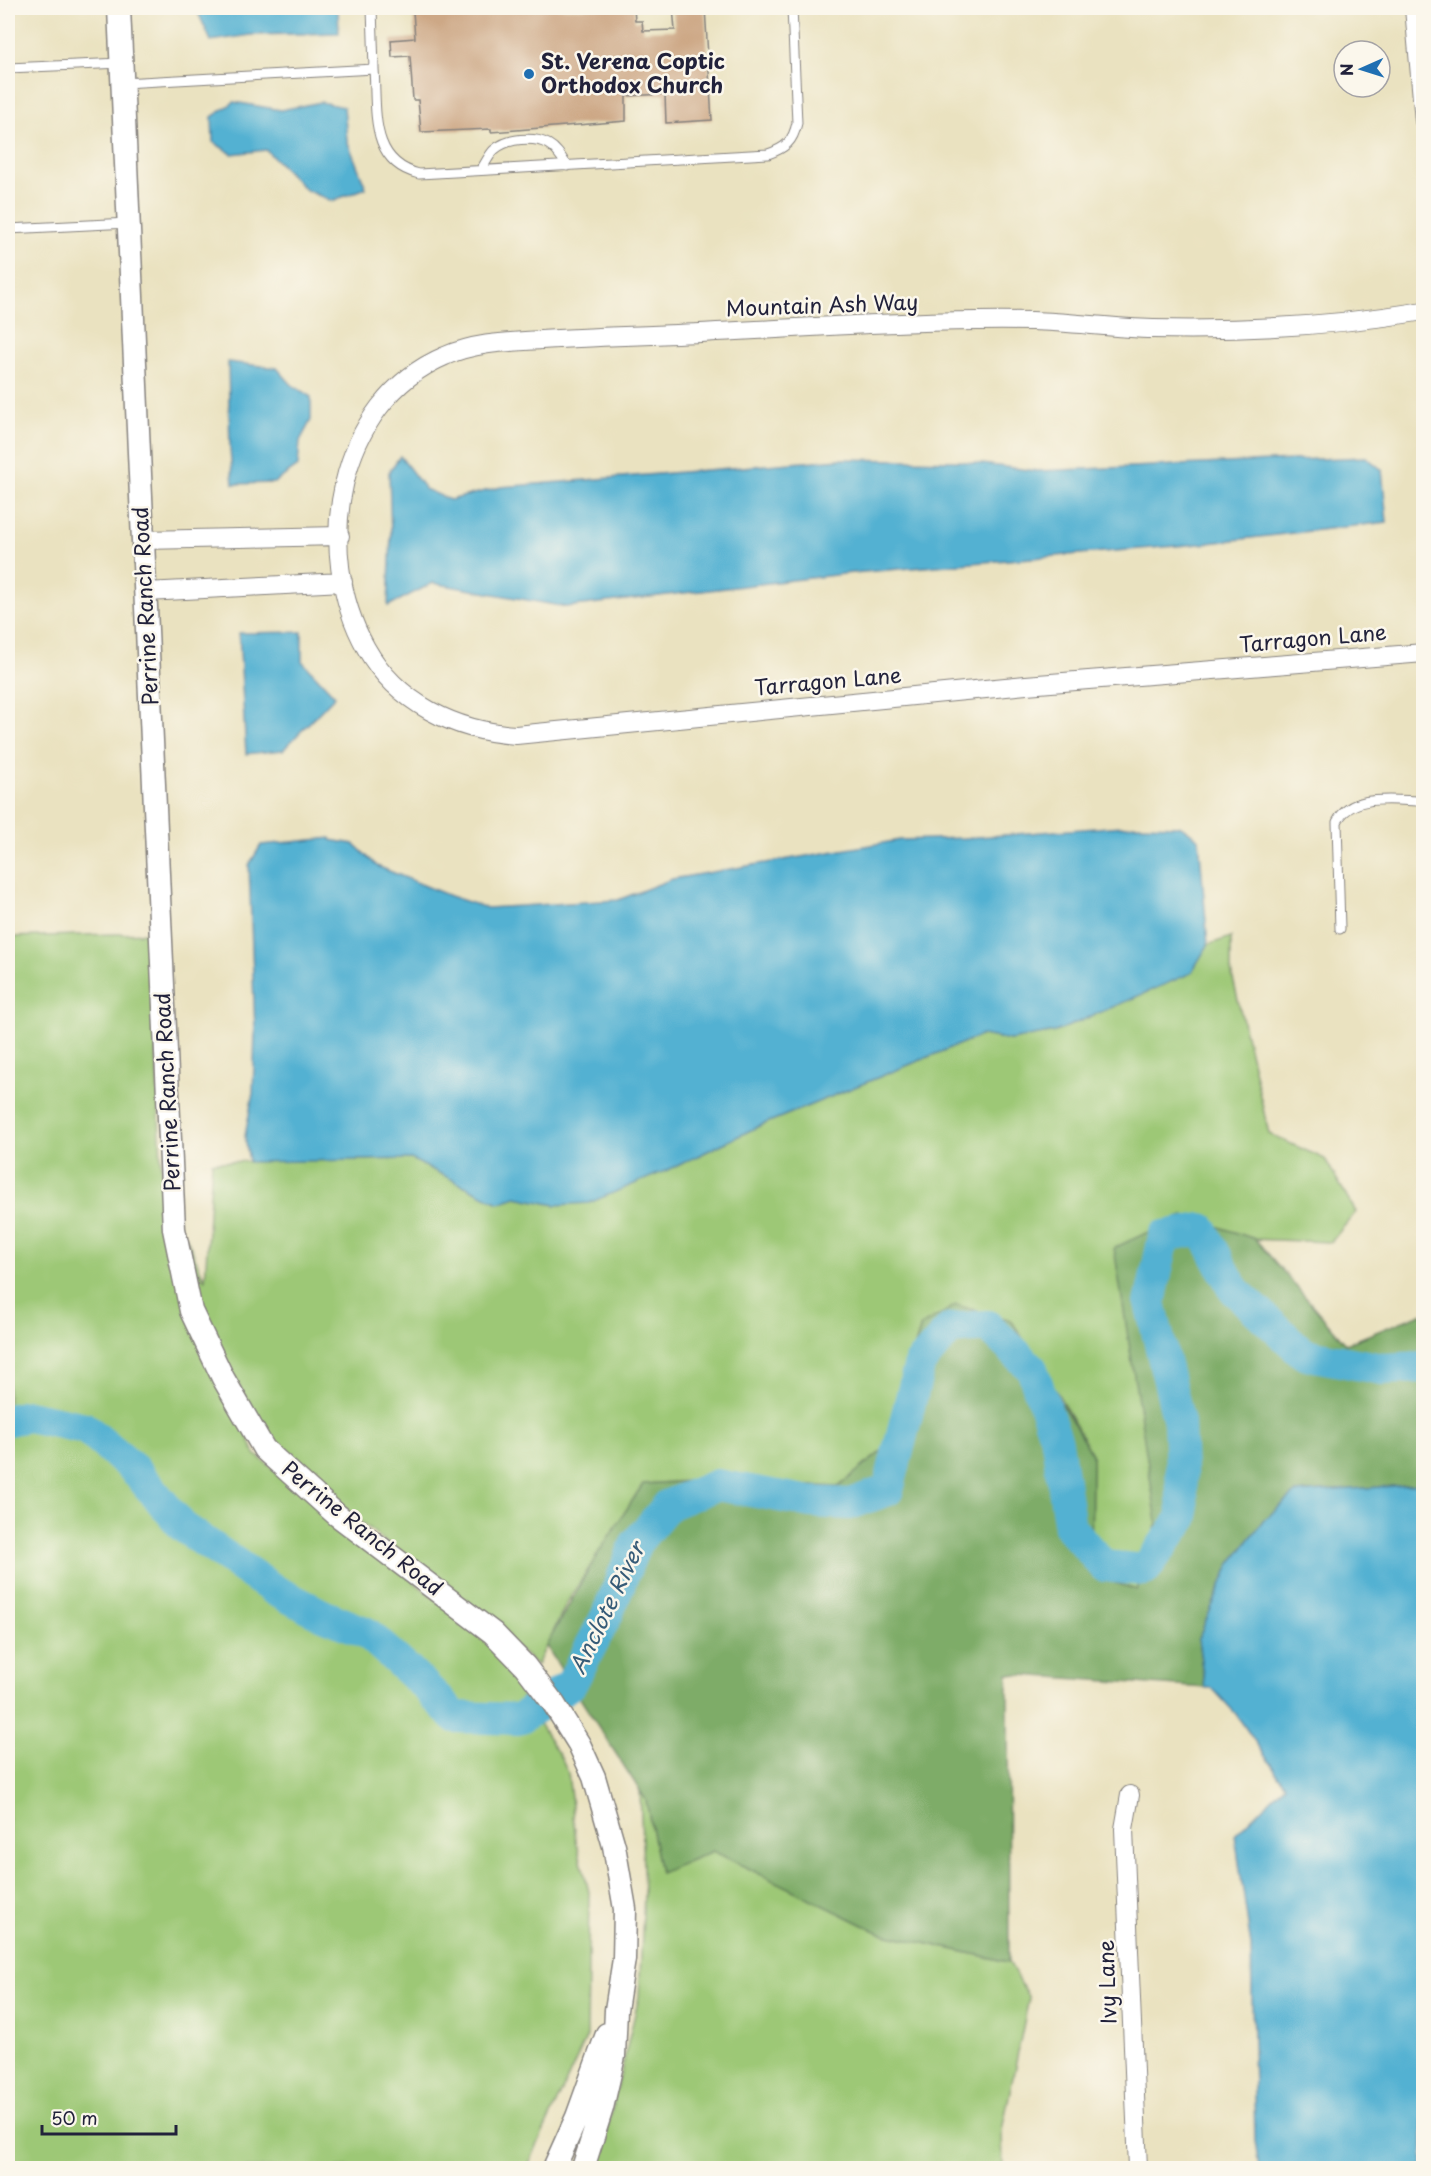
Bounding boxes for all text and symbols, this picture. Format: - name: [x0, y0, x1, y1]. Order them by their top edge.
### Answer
- north arrow: [1332, 39, 1392, 99]
- place label: St. Verena Coptic Orthodox Church: [541, 44, 725, 100]
- text: N: [1334, 63, 1358, 77]
- marker: St. Verena Coptic Orthodox Church: [522, 67, 536, 81]
- street label: Mountain Ash Way: [725, 285, 919, 323]
- street label: Perrine Ranch Road: [123, 506, 165, 706]
- street label: Tarragon Lane: [1238, 615, 1388, 659]
- street label: Tarragon Lane: [753, 658, 903, 702]
- street label: Perrine Ranch Road: [145, 992, 187, 1192]
- street label: Perrine Ranch Road: [276, 1452, 451, 1603]
- water label: Anclote River: [560, 1534, 653, 1678]
- street label: Ivy Lane: [1089, 1939, 1123, 2025]
- scale bar: [42, 2098, 176, 2136]
- text: 50 m: [51, 2104, 98, 2131]

